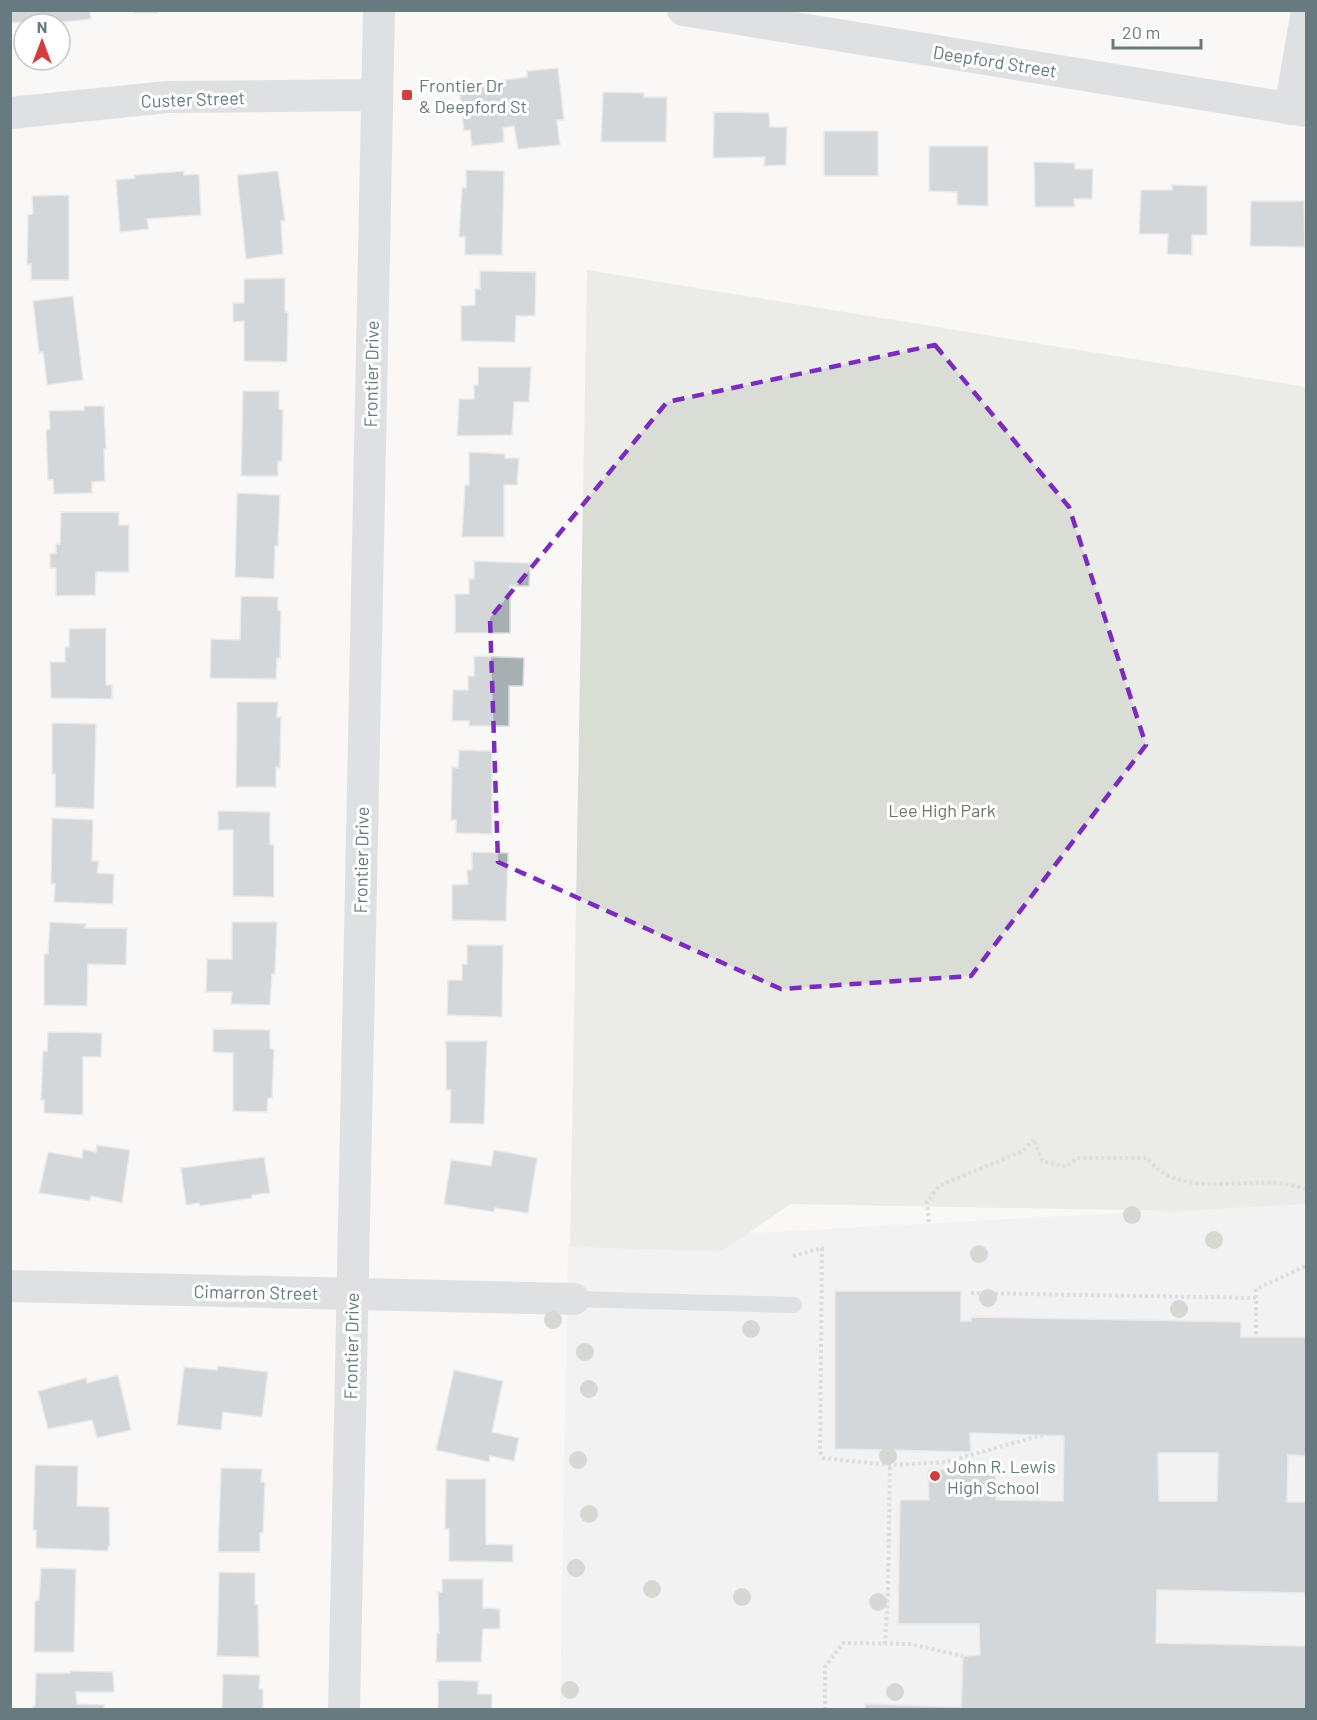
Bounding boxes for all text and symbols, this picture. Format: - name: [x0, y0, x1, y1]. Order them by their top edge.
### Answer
- north arrow: [12, 12, 72, 72]
- scale bar: [1113, 12, 1202, 50]
- text: N: [37, 17, 47, 36]
- text: 20 m: [1122, 21, 1160, 43]
- street label: Deepford Street: [932, 40, 1058, 82]
- place label: Frontier Dr & Deepford St: [419, 74, 527, 117]
- street label: Custer Street: [140, 86, 246, 112]
- marker: Frontier Dr & Deepford St: [400, 88, 414, 102]
- street label: Frontier Drive: [359, 320, 383, 428]
- park label: Lee High Park: [888, 799, 996, 821]
- street label: Frontier Drive: [349, 806, 373, 914]
- street label: Cimarron Street: [193, 1280, 319, 1304]
- street label: Frontier Drive: [339, 1292, 363, 1400]
- place label: John R. Lewis High School: [947, 1455, 1056, 1498]
- marker: John R. Lewis High School: [928, 1469, 942, 1483]

